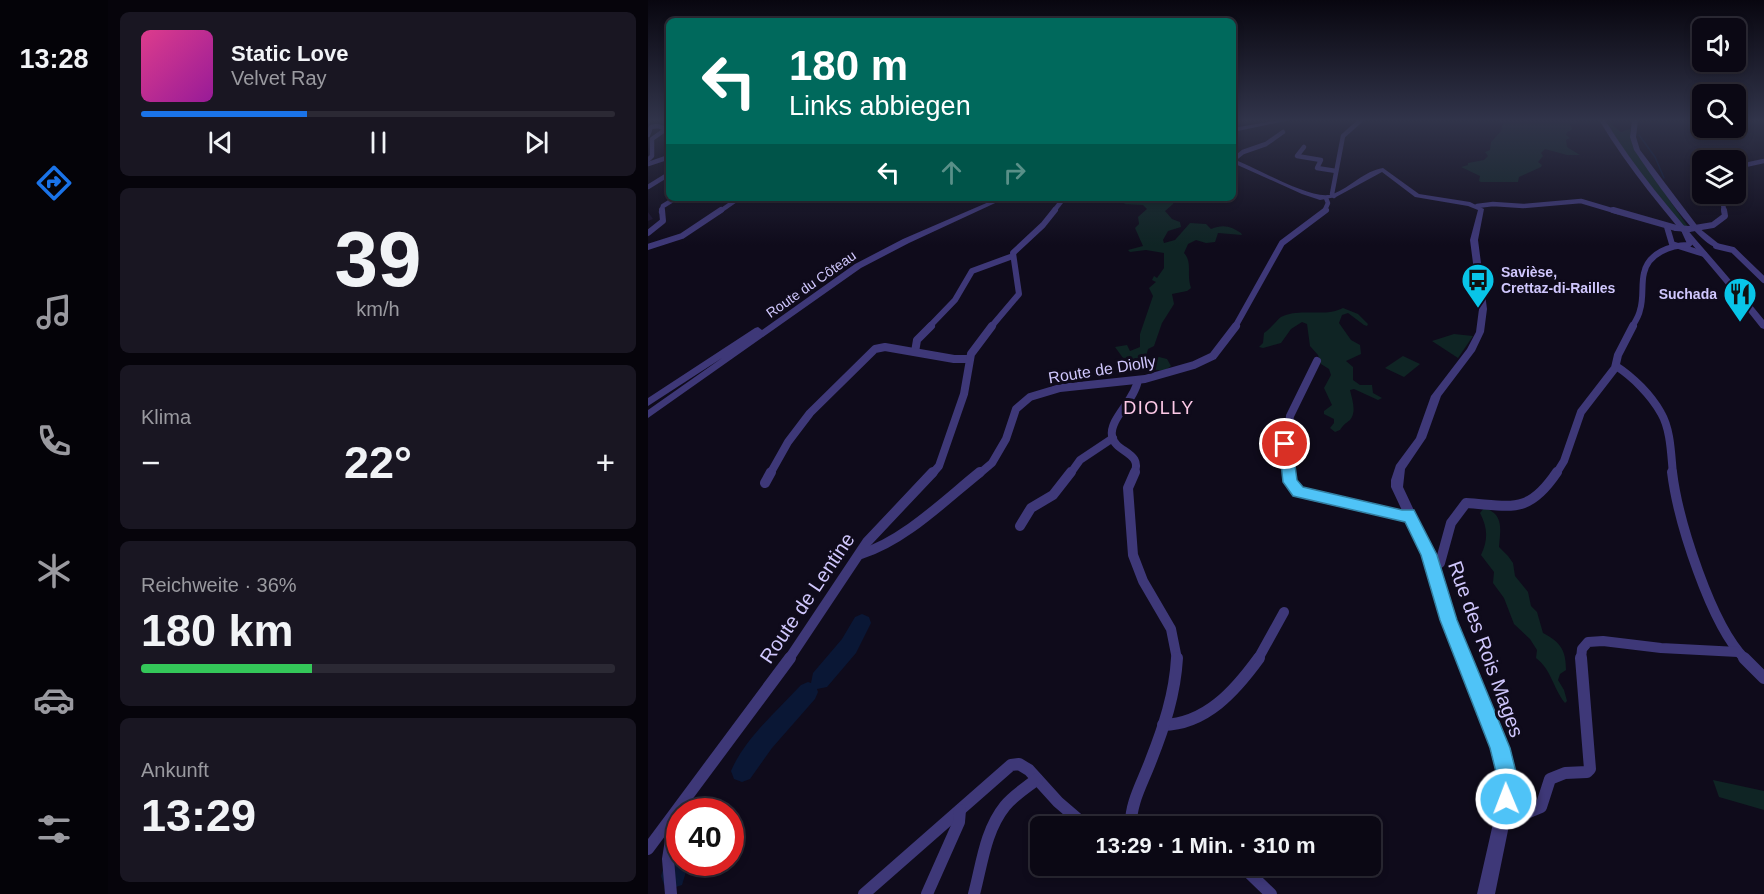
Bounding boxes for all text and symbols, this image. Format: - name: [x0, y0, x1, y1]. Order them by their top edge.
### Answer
- map controls: [1692, 18, 1746, 204]
- button: sound: [1692, 18, 1746, 72]
- text: Static Love: [231, 41, 348, 66]
- icon: left: [690, 42, 768, 120]
- text: 180 m: [789, 42, 908, 89]
- text: 13:28: [19, 44, 89, 74]
- text: Velvet Ray: [231, 67, 327, 89]
- button: search: [1692, 84, 1746, 138]
- text: Links abbiegen: [789, 91, 971, 121]
- icon: previous: [204, 126, 237, 159]
- icon: pause: [362, 126, 395, 159]
- icon: next: [520, 126, 553, 159]
- button: layers: [1692, 150, 1746, 204]
- icon: left: [872, 156, 905, 189]
- icon: ahead: [935, 156, 968, 189]
- icon: right: [998, 156, 1031, 189]
- icon: directions: [33, 162, 75, 204]
- text: 39: [335, 215, 421, 303]
- street label: Route du Côteau: [763, 247, 859, 321]
- bus stop icon: Savièse, Crettaz-di-Railles: [1460, 262, 1496, 309]
- place label: Savièse, Crettaz-di-Railles: [1501, 264, 1616, 296]
- restaurant icon: Suchada: [1722, 276, 1758, 323]
- place label: Suchada: [1659, 286, 1717, 302]
- icon: music: [33, 291, 75, 333]
- text: km/h: [356, 298, 400, 320]
- street label: Route de Diolly: [1047, 353, 1157, 386]
- district label: DIOLLY: [1123, 398, 1195, 418]
- text: Klima: [141, 406, 191, 428]
- pin: [1259, 418, 1310, 469]
- icon: phone: [33, 420, 75, 462]
- icon: arrive: [1268, 427, 1301, 460]
- text: 22°: [344, 437, 412, 488]
- text: −: [141, 444, 160, 481]
- text: +: [596, 444, 615, 481]
- street label: Route de Lentine: [755, 529, 859, 667]
- icon: climate: [33, 550, 75, 592]
- street label: Rue des Rois Mages: [1444, 558, 1528, 740]
- text: Reichweite · 36%: [141, 574, 297, 596]
- text: 180 km: [141, 605, 294, 656]
- icon: car: [33, 679, 75, 721]
- text: Ankunft: [141, 759, 209, 781]
- position arrow: [1474, 767, 1538, 831]
- text: 13:29: [141, 790, 256, 841]
- speed limit sign: 40: [666, 798, 744, 876]
- icon: filters: [33, 808, 75, 850]
- text: 13:29 · 1 Min. · 310 m: [1095, 833, 1316, 858]

